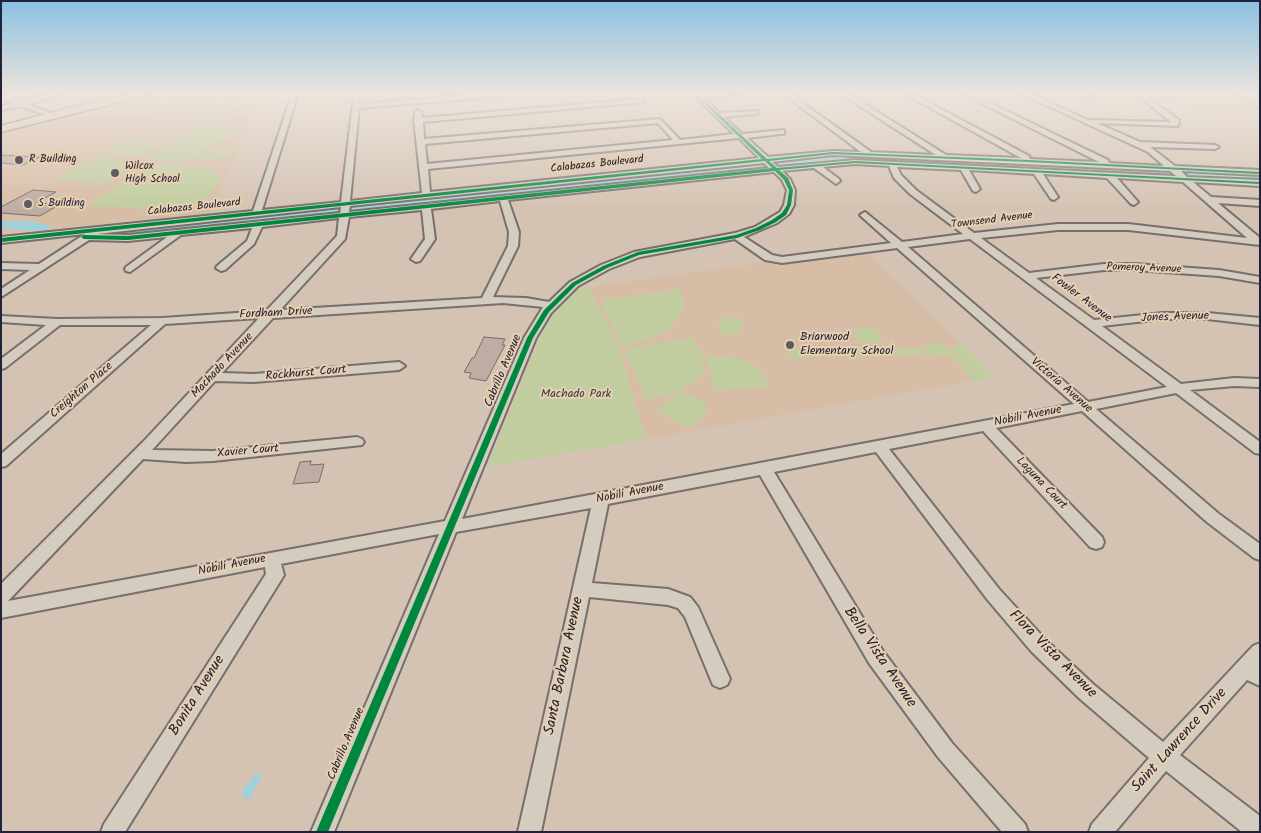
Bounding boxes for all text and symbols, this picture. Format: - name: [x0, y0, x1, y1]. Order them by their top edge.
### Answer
- place label: R Building: [29, 153, 77, 167]
- marker: R Building: [13, 154, 25, 166]
- street label: Calabazas Boulevard: [550, 154, 644, 176]
- place label: Wilcox High School: [125, 160, 180, 186]
- marker: Wilcox High School: [109, 167, 121, 179]
- place label: S Building: [38, 197, 85, 211]
- street label: Calabazas Boulevard: [147, 197, 241, 219]
- marker: S Building: [22, 198, 34, 210]
- street label: Townsend Avenue: [951, 209, 1033, 233]
- street label: Pomeroy Avenue: [1106, 261, 1182, 277]
- street label: Fowler Avenue: [1048, 272, 1114, 326]
- street label: Fordham Drive: [239, 305, 313, 323]
- street label: Jones Avenue: [1141, 310, 1209, 326]
- street label: Machado Avenue: [189, 330, 257, 402]
- place label: Briarwood Elementary School: [800, 331, 893, 359]
- street label: Cabrillo Avenue: [482, 333, 526, 409]
- marker: Briarwood Elementary School: [784, 339, 796, 351]
- street label: Victoria Avenue: [1027, 355, 1095, 417]
- street label: Creighton Place: [48, 360, 116, 422]
- street label: Rockhurst Court: [265, 363, 347, 385]
- park label: Machado Park: [541, 388, 611, 402]
- street label: Nobili Avenue: [993, 403, 1063, 431]
- street label: Xavier Court: [216, 442, 280, 462]
- street label: Laguna Court: [1012, 455, 1070, 513]
- street label: Nobili Avenue: [595, 480, 665, 508]
- street label: Nobili Avenue: [197, 552, 267, 580]
- street label: Santa Barbara Avenue: [542, 595, 588, 737]
- street label: Bella Vista Avenue: [839, 604, 919, 712]
- street label: Flora Vista Avenue: [1004, 607, 1100, 703]
- street label: Bonita Avenue: [166, 653, 230, 739]
- street label: Saint Lawrence Drive: [1128, 685, 1232, 797]
- street label: Cabrillo Avenue: [325, 706, 369, 782]

